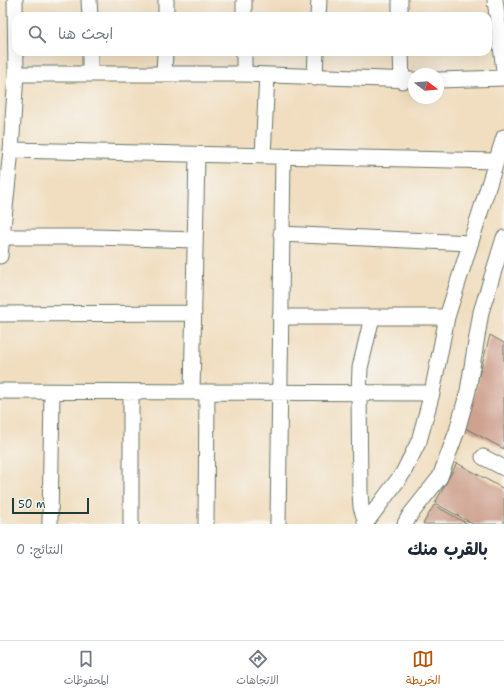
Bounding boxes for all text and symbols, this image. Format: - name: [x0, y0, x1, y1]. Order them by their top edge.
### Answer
- search box: [12, 12, 492, 56]
- icon: search: [26, 23, 48, 45]
- text: ابحث هنا: [58, 24, 113, 44]
- north arrow: [408, 68, 444, 104]
- scale bar: [12, 496, 89, 515]
- text: 50 m: [18, 497, 46, 512]
- text: بالقرب منك: [408, 538, 488, 560]
- text: النتائج: 0: [16, 541, 63, 558]
- tab: المحفوظات: [64, 648, 109, 690]
- tab: الاتجاهات: [236, 648, 279, 690]
- tab: الخريطة: [406, 648, 440, 690]

